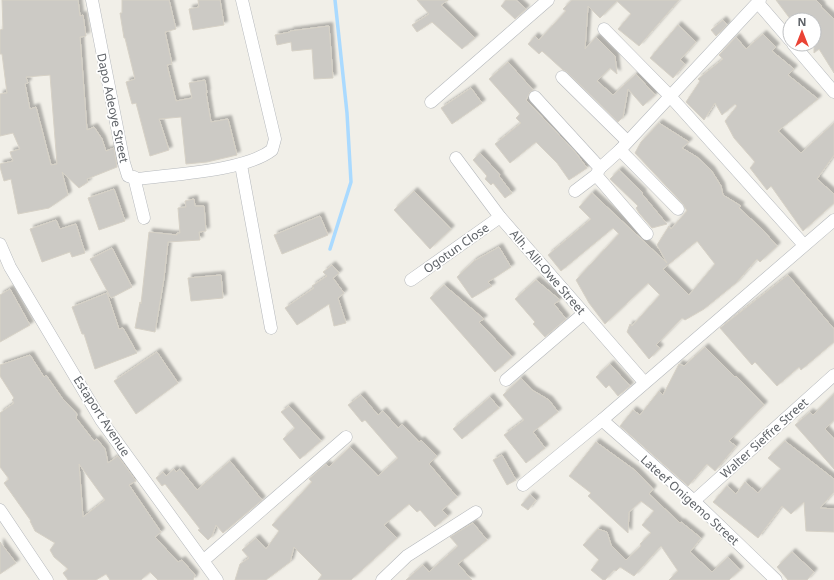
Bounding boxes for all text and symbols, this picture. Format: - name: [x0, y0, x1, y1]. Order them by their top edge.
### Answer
- north arrow: [782, 12, 822, 52]
- text: N: [798, 14, 806, 29]
- street label: Dapo Adeoye Street: [93, 52, 133, 165]
- street label: Ogotun Close: [420, 219, 492, 277]
- street label: Alh. Alli-Owe Street: [506, 226, 590, 319]
- street label: Estaport Avenue: [70, 373, 134, 460]
- street label: Walter Sieffre Street: [716, 394, 812, 482]
- street label: Lateef Onigemo Street: [637, 451, 743, 549]

